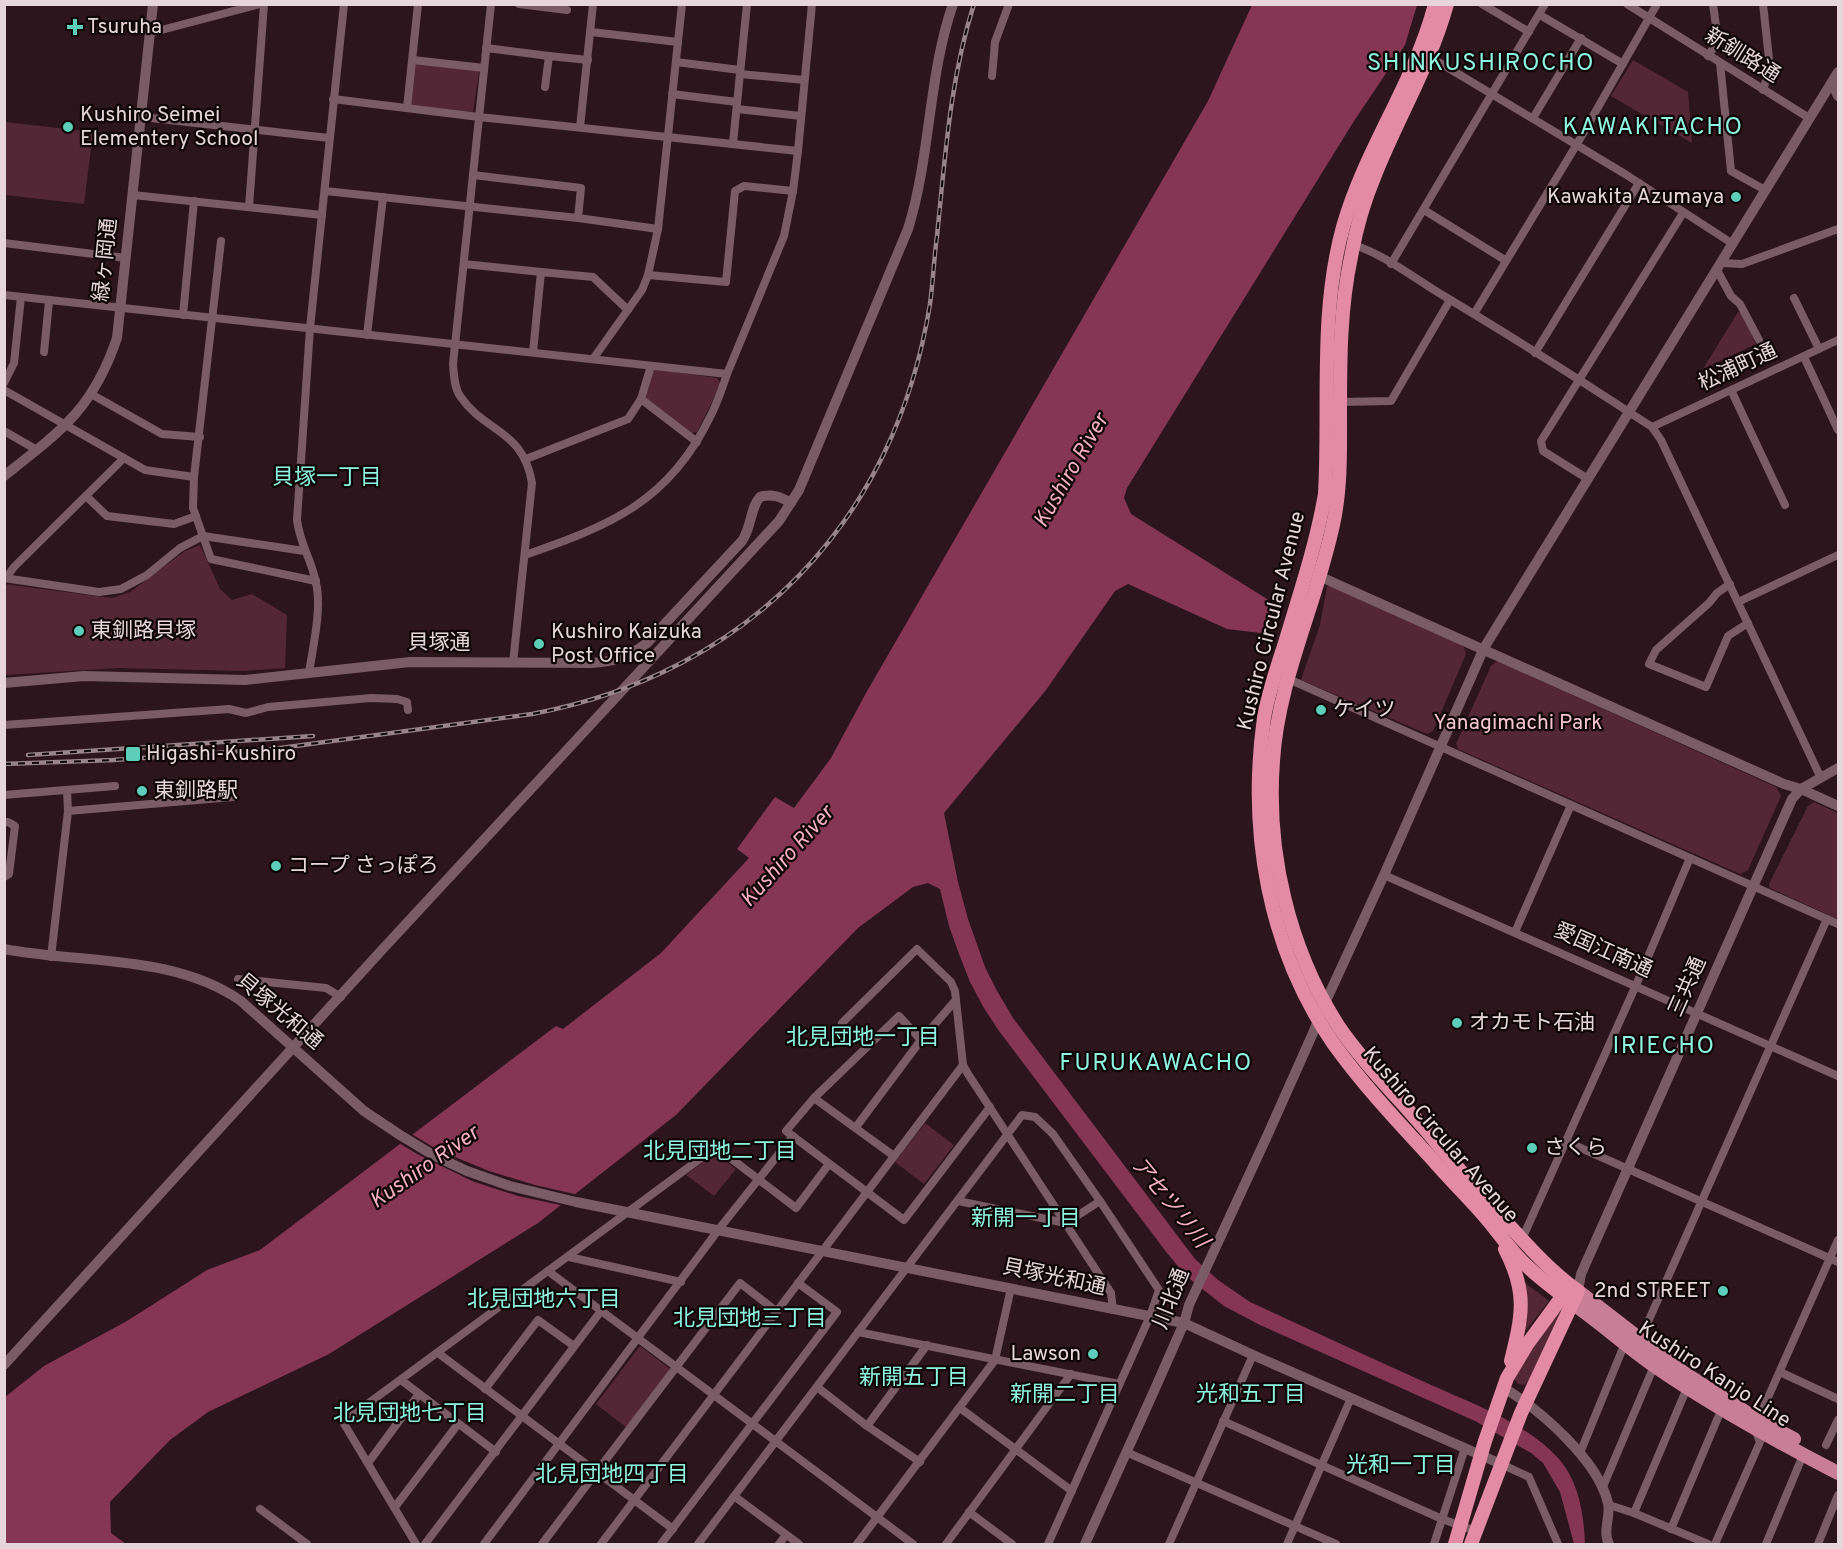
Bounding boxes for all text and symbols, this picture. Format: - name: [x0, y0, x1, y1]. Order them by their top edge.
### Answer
- place label: Tsuruha: [87, 14, 162, 41]
- marker: Tsuruha: [68, 20, 82, 34]
- street label: 新釧路通: [1699, 22, 1785, 90]
- district label: SHINKUSHIROCHO: [1367, 49, 1595, 79]
- place label: Kushiro Seimei Elementery School: [80, 102, 258, 153]
- district label: KAWAKITACHO: [1563, 113, 1743, 143]
- marker: Kushiro Seimei Elementery School: [61, 120, 75, 134]
- place label: Kawakita Azumaya: [1547, 184, 1724, 211]
- marker: Kawakita Azumaya: [1729, 190, 1743, 204]
- street label: 緑ヶ岡通: [88, 217, 124, 303]
- street label: 松浦町通: [1694, 338, 1782, 398]
- water label: Kushiro River: [1028, 408, 1116, 533]
- district label: 貝塚一丁目: [272, 465, 382, 492]
- street label: Kushiro Circular Avenue: [1232, 509, 1312, 733]
- place label: 東釧路貝塚: [91, 618, 196, 645]
- place label: Kushiro Kaizuka Post Office: [551, 619, 702, 670]
- marker: 東釧路貝塚: [72, 624, 86, 638]
- street label: 貝塚通: [408, 630, 471, 657]
- marker: Kushiro Kaizuka Post Office: [532, 637, 546, 651]
- place label: ケイツ: [1333, 697, 1396, 724]
- marker: ケイツ: [1314, 703, 1328, 717]
- park label: Yanagimachi Park: [1434, 710, 1602, 737]
- place label: Higashi-Kushiro: [146, 741, 296, 768]
- marker: Higashi-Kushiro: [124, 745, 142, 763]
- place label: 東釧路駅: [154, 778, 238, 805]
- marker: 東釧路駅: [135, 784, 149, 798]
- water label: Kushiro River: [735, 799, 842, 913]
- place label: コープ さっぽろ: [288, 853, 439, 880]
- marker: コープ さっぽろ: [269, 859, 283, 873]
- street label: 愛国江南通: [1550, 917, 1656, 985]
- street label: 三共通: [1663, 953, 1713, 1021]
- street label: 貝塚光和通: [230, 968, 328, 1056]
- place label: オカモト石油: [1469, 1010, 1595, 1037]
- marker: オカモト石油: [1450, 1016, 1464, 1030]
- district label: 北見団地一丁目: [786, 1025, 940, 1052]
- district label: IRIECHO: [1612, 1032, 1716, 1062]
- street label: Kushiro Circular Avenue: [1356, 1041, 1524, 1229]
- district label: FURUKAWACHO: [1059, 1049, 1253, 1079]
- water label: Kushiro River: [365, 1120, 486, 1216]
- place label: さくら: [1544, 1135, 1607, 1162]
- district label: 北見団地二丁目: [643, 1139, 797, 1166]
- marker: さくら: [1525, 1141, 1539, 1155]
- water label: アセツリ川: [1124, 1152, 1215, 1256]
- district label: 新開一丁目: [971, 1206, 1081, 1233]
- street label: 貝塚光和通: [1000, 1254, 1108, 1302]
- street label: 川北通: [1148, 1265, 1196, 1333]
- place label: 2nd STREET: [1594, 1278, 1711, 1305]
- marker: 2nd STREET: [1716, 1284, 1730, 1298]
- district label: 北見団地六丁目: [467, 1287, 621, 1314]
- district label: 北見団地三丁目: [673, 1306, 827, 1333]
- street label: Kushiro Kanjo Line: [1633, 1316, 1795, 1434]
- place label: Lawson: [1010, 1341, 1081, 1368]
- marker: Lawson: [1086, 1347, 1100, 1361]
- district label: 新開五丁目: [859, 1365, 969, 1392]
- district label: 新開二丁目: [1010, 1382, 1120, 1409]
- district label: 光和五丁目: [1196, 1382, 1306, 1409]
- district label: 北見団地七丁目: [333, 1401, 487, 1428]
- district label: 光和一丁目: [1346, 1453, 1456, 1480]
- district label: 北見団地四丁目: [535, 1462, 689, 1489]

